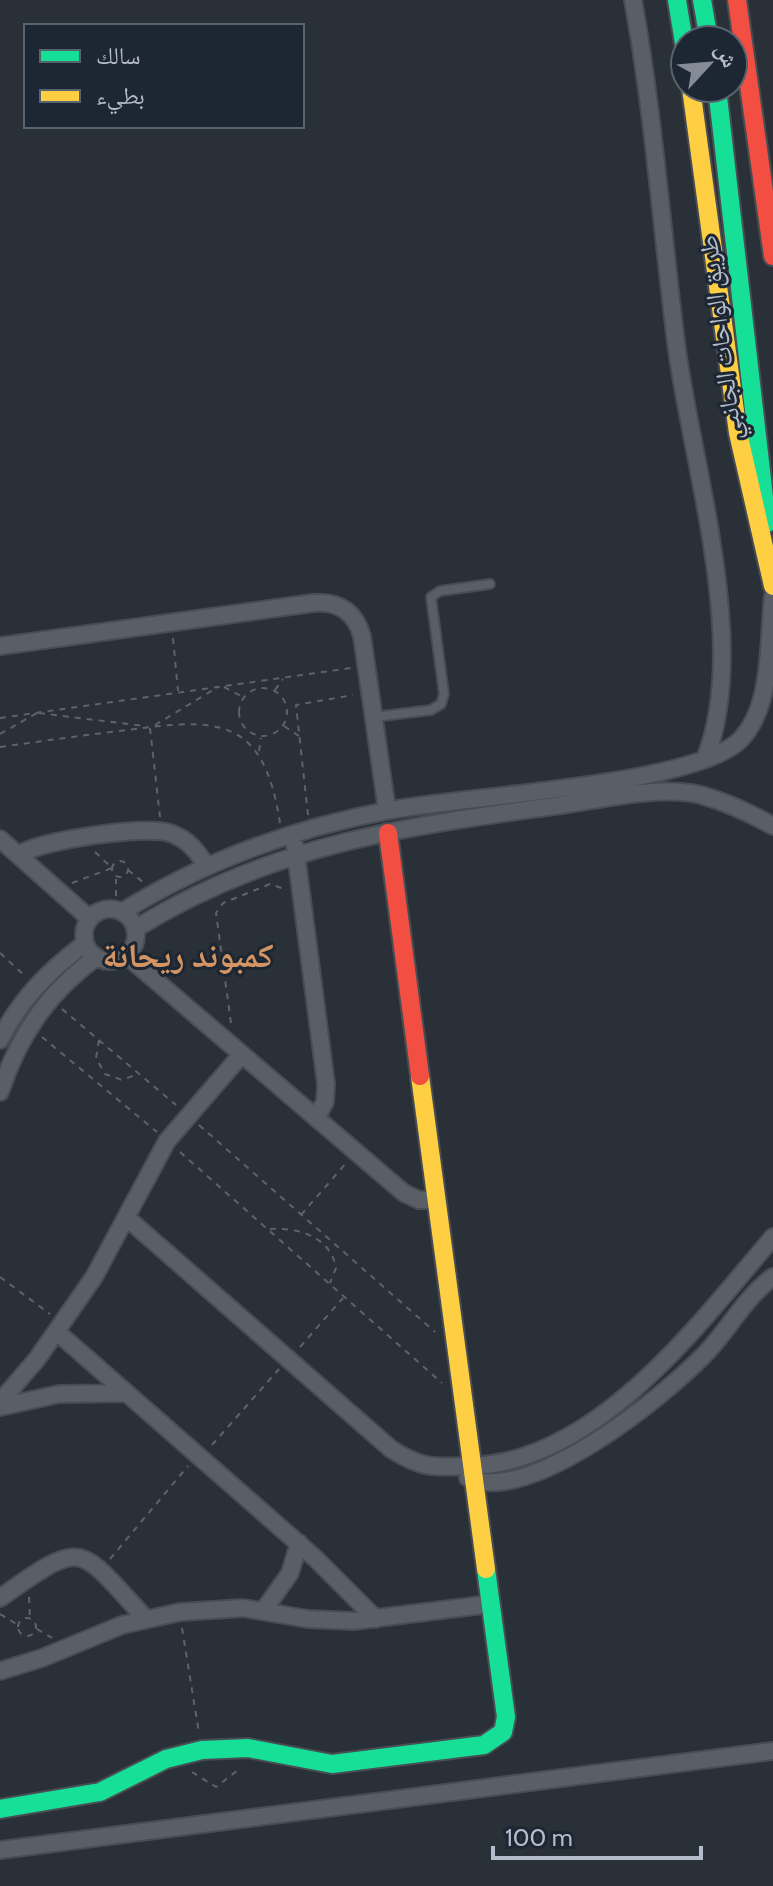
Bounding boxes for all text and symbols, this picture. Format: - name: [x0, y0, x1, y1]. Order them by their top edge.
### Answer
- legend: [24, 24, 304, 128]
- north arrow: [669, 24, 749, 104]
- text: ش: [709, 39, 744, 72]
- text: سالك: [96, 41, 141, 70]
- text: بطيء: [96, 81, 145, 115]
- street label: طريق الواحات الجانبي: [692, 233, 753, 442]
- district label: كمبوند ريحانة: [103, 934, 273, 976]
- scale bar: [493, 1810, 701, 1860]
- text: 100 m: [505, 1823, 573, 1852]

